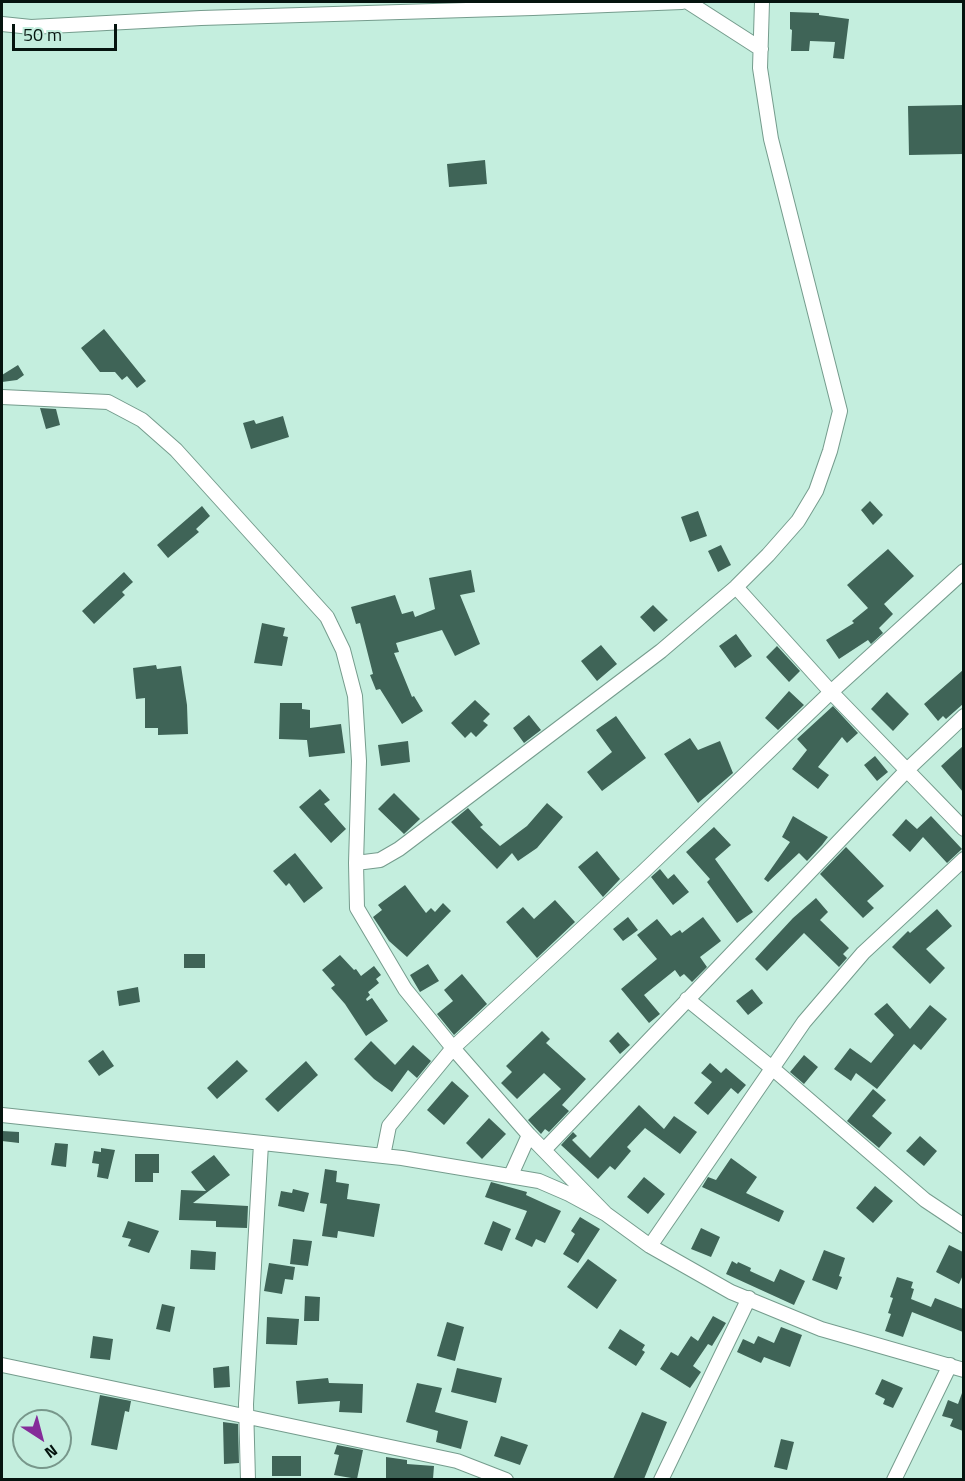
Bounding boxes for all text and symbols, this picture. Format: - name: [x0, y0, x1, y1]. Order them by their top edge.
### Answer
- scale bar: [15, 12, 120, 50]
- text: 50 m: [23, 21, 62, 48]
- north arrow: [12, 1409, 72, 1469]
- text: N: [40, 1439, 63, 1465]

